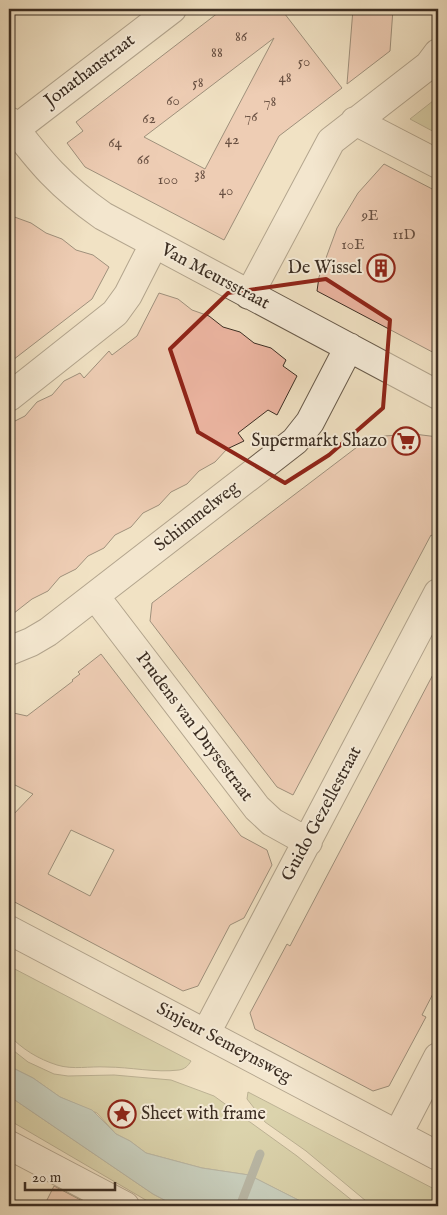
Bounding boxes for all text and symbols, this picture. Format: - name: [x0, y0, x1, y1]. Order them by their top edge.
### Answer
- house number: 86: [235, 27, 248, 46]
- street label: Jonathanstraat: [38, 29, 140, 114]
- house number: 88: [211, 43, 223, 62]
- house number: 50: [298, 52, 310, 71]
- house number: 48: [278, 68, 292, 87]
- house number: 58: [192, 73, 204, 92]
- house number: 60: [166, 91, 180, 110]
- house number: 78: [264, 92, 277, 111]
- house number: 76: [244, 107, 258, 126]
- house number: 62: [142, 109, 156, 128]
- house number: 42: [225, 130, 239, 149]
- house number: 64: [108, 133, 122, 152]
- house number: 66: [137, 150, 150, 169]
- house number: 38: [194, 165, 206, 184]
- house number: 100: [158, 170, 178, 189]
- house number: 40: [219, 181, 233, 200]
- house number: 9E: [361, 206, 378, 225]
- house number: 11D: [392, 225, 416, 244]
- house number: 10E: [341, 235, 365, 254]
- street label: Van Meursstraat: [156, 238, 273, 315]
- building icon: De Wissel: [366, 253, 396, 283]
- place label: De Wissel: [288, 257, 362, 280]
- supermarket icon: Supermarkt Shazo: [391, 426, 421, 456]
- place label: Supermarkt Shazo: [251, 430, 387, 453]
- street label: Schimmelweg: [150, 476, 244, 557]
- street label: Prudens van Duysestraat: [130, 648, 258, 806]
- street label: Guido Gezellestraat: [277, 743, 367, 885]
- street label: Sinjeur Semeynsweg: [152, 998, 296, 1089]
- place icon: Sheet with frame: [107, 1099, 137, 1129]
- place label: Sheet with frame: [141, 1103, 266, 1126]
- scale bar: [25, 1160, 115, 1192]
- text: 20 m: [32, 1168, 62, 1187]

